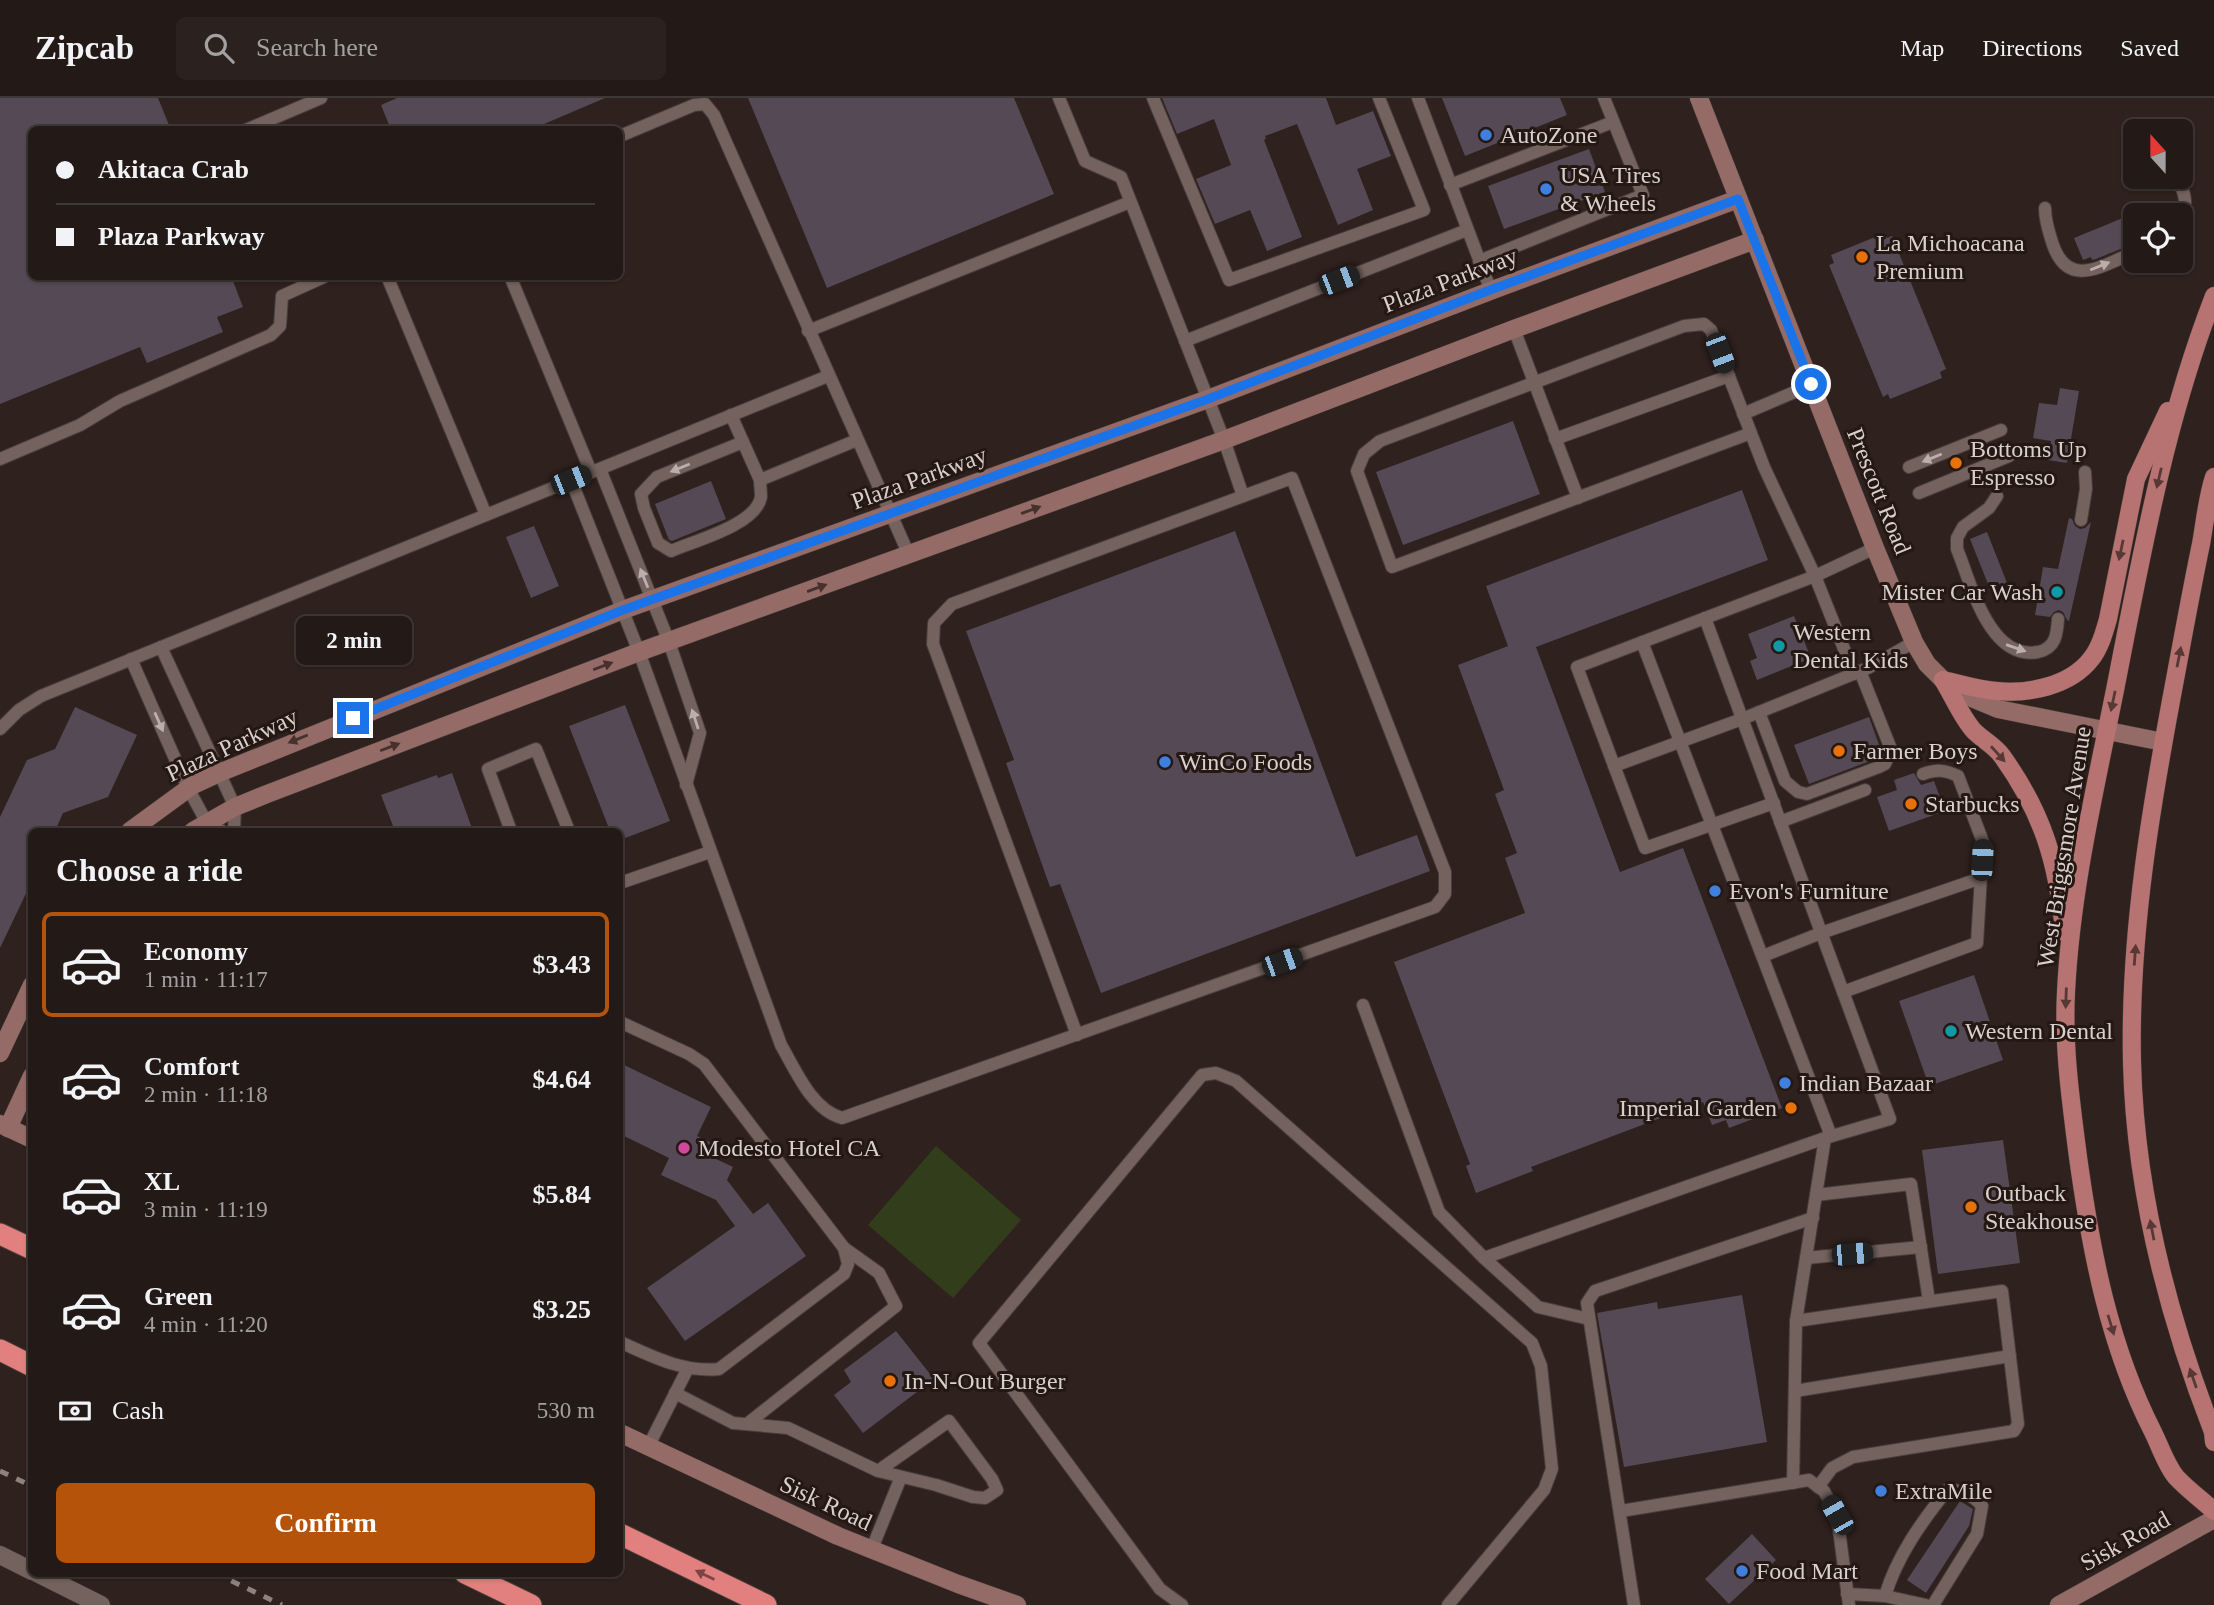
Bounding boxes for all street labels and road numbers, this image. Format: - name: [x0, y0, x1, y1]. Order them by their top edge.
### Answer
- street label: Plaza Parkway: [1379, 242, 1521, 318]
- street label: Prescott Road: [1842, 424, 1916, 558]
- street label: Plaza Parkway: [848, 442, 990, 514]
- street label: Plaza Parkway: [162, 703, 302, 787]
- street label: West Briggsmore Avenue: [2032, 724, 2096, 970]
- street label: Sisk Road: [776, 1471, 876, 1535]
- street label: Sisk Road: [2076, 1506, 2174, 1576]

